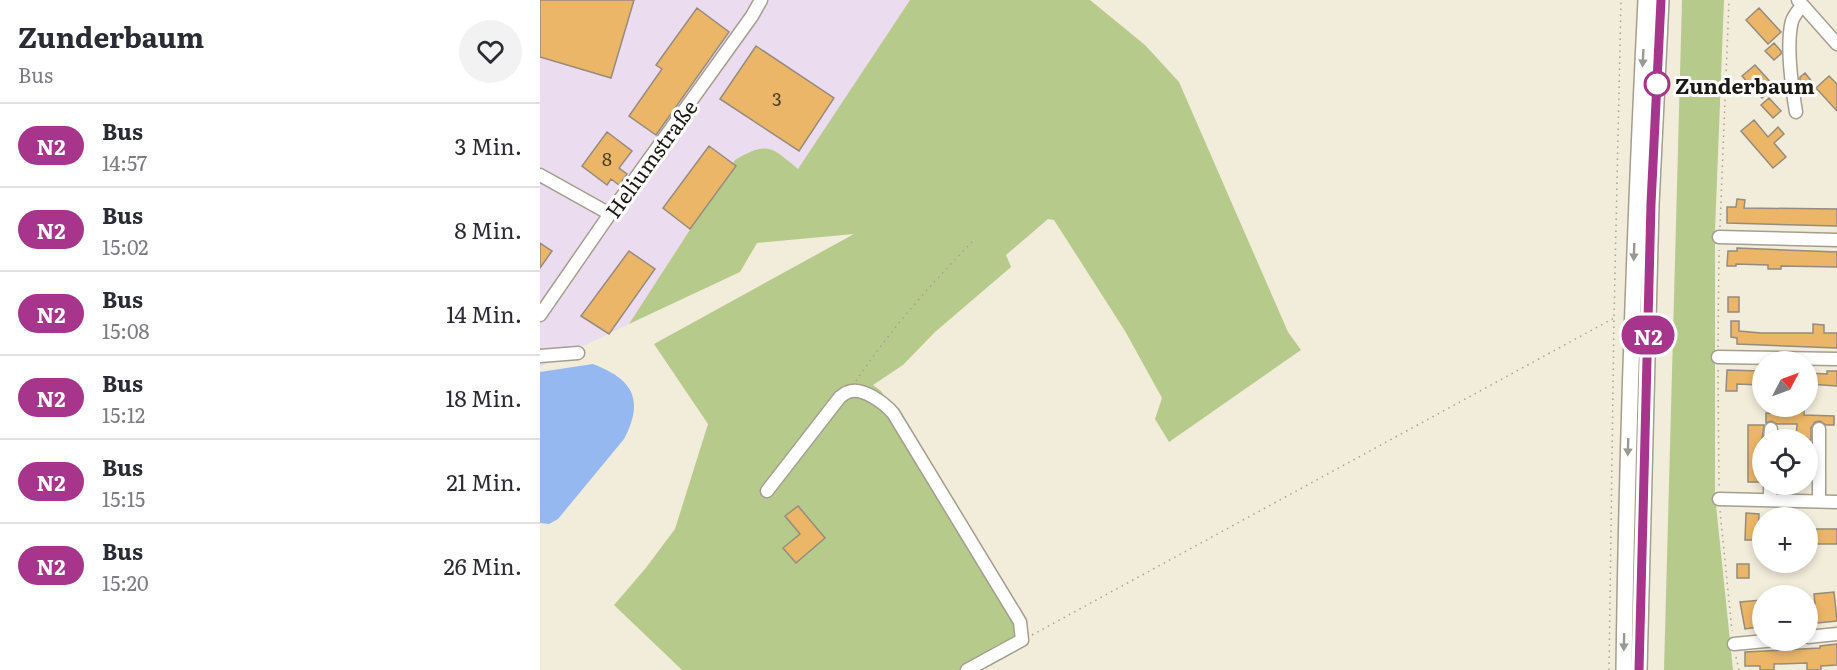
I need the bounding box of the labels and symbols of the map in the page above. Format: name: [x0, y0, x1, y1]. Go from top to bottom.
one-way arrow: [1638, 49, 1648, 68]
place label: Zunderbaum: [1675, 69, 1815, 100]
marker: Zunderbaum: [1644, 71, 1670, 97]
house number: 3: [772, 85, 782, 112]
street label: Heliumstraße: [597, 93, 704, 223]
house number: 8: [602, 145, 612, 172]
one-way arrow: [1630, 242, 1639, 261]
line badge: N2: [1621, 316, 1675, 354]
north arrow: [1752, 351, 1818, 417]
one-way arrow: [1623, 437, 1633, 456]
one-way arrow: [1619, 632, 1629, 651]

